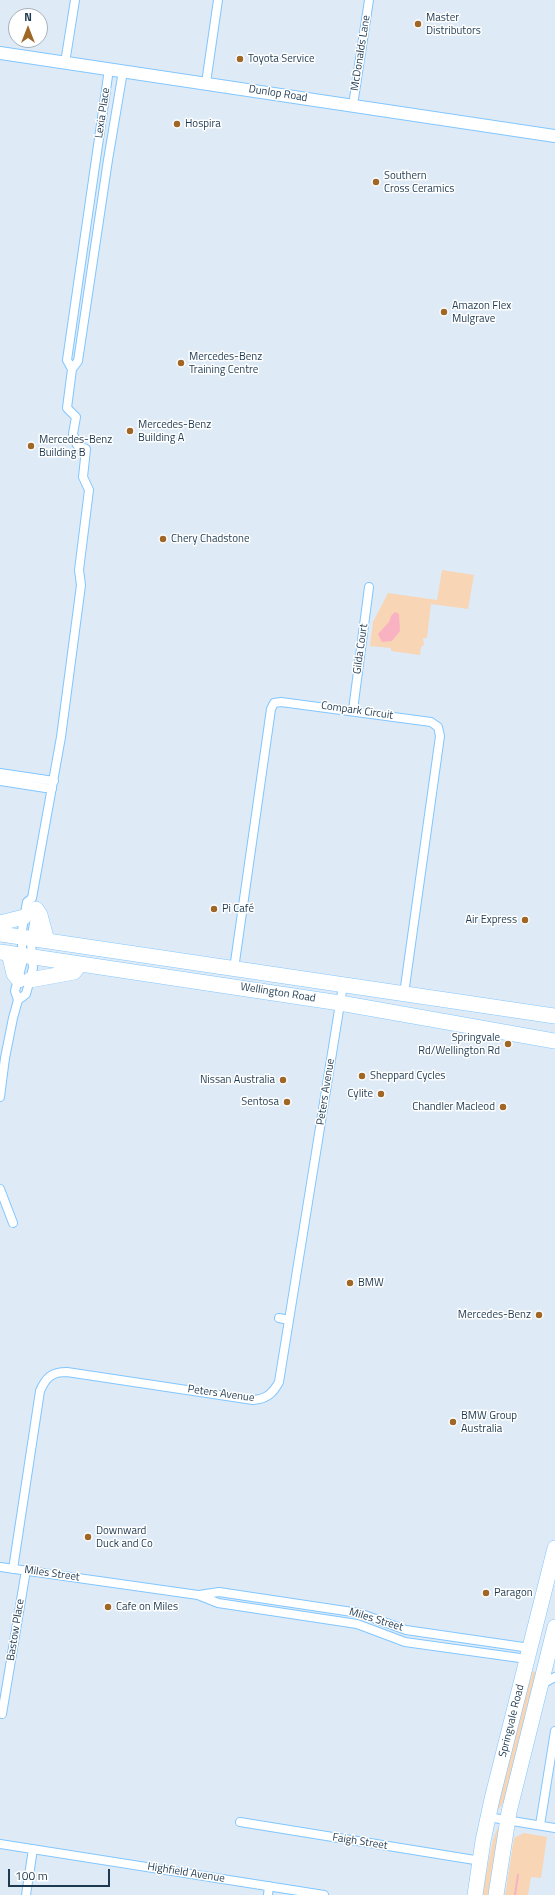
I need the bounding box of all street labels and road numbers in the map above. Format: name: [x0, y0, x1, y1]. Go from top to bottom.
street label: McDonalds Lane: [349, 14, 373, 92]
street label: Dunlop Road: [248, 83, 308, 105]
street label: Lexia Place: [93, 87, 113, 139]
street label: Gilda Court: [351, 623, 371, 675]
street label: Compark Circuit: [320, 699, 394, 723]
street label: Wellington Road: [239, 981, 317, 1005]
street label: Peters Avenue: [314, 1058, 338, 1126]
street label: Peters Avenue: [187, 1383, 255, 1405]
street label: Miles Street: [24, 1564, 80, 1584]
street label: Bastow Place: [5, 1598, 27, 1662]
street label: Miles Street: [347, 1606, 405, 1634]
street label: Springvale Road: [497, 1683, 527, 1759]
street label: Faigh Street: [331, 1831, 389, 1853]
street label: Highfield Avenue: [146, 1860, 226, 1886]

